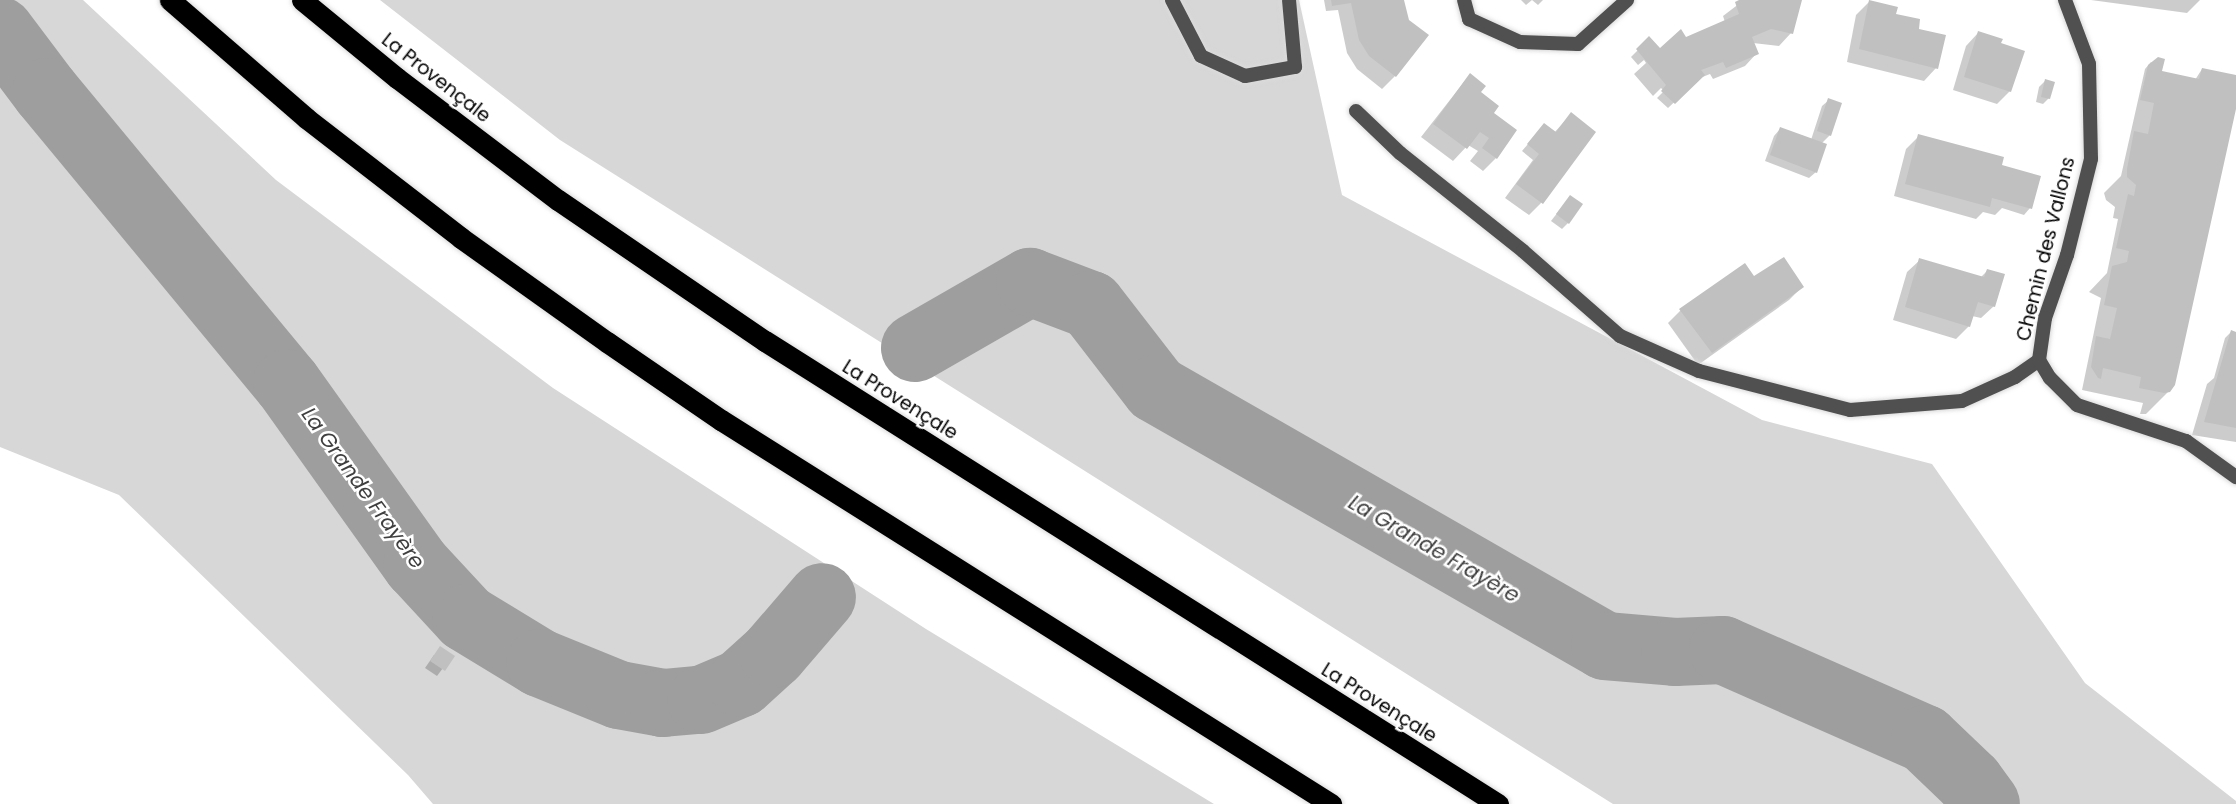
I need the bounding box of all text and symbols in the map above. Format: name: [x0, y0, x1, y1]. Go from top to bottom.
street label: La Provençale: [377, 28, 495, 128]
street label: Chemin des Vallons: [2012, 155, 2080, 343]
street label: La Provençale: [838, 355, 962, 445]
water label: La Grande Frayère: [296, 402, 430, 574]
water label: La Grande Frayère: [1344, 490, 1524, 608]
street label: La Provençale: [1317, 658, 1441, 748]

